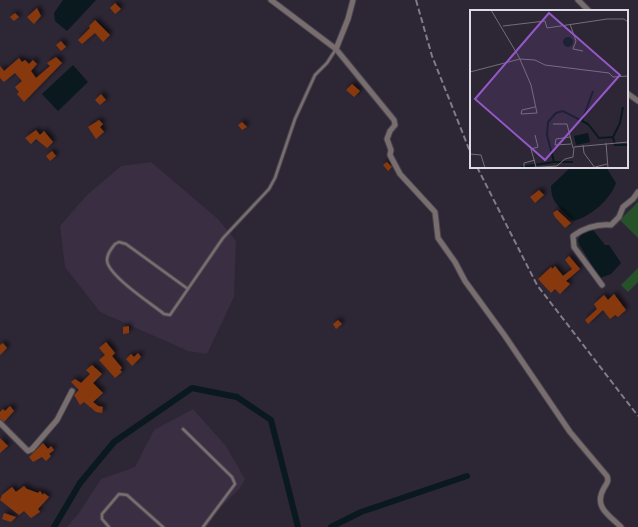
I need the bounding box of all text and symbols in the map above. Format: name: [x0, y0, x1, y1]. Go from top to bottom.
inset map: [470, 10, 628, 168]

